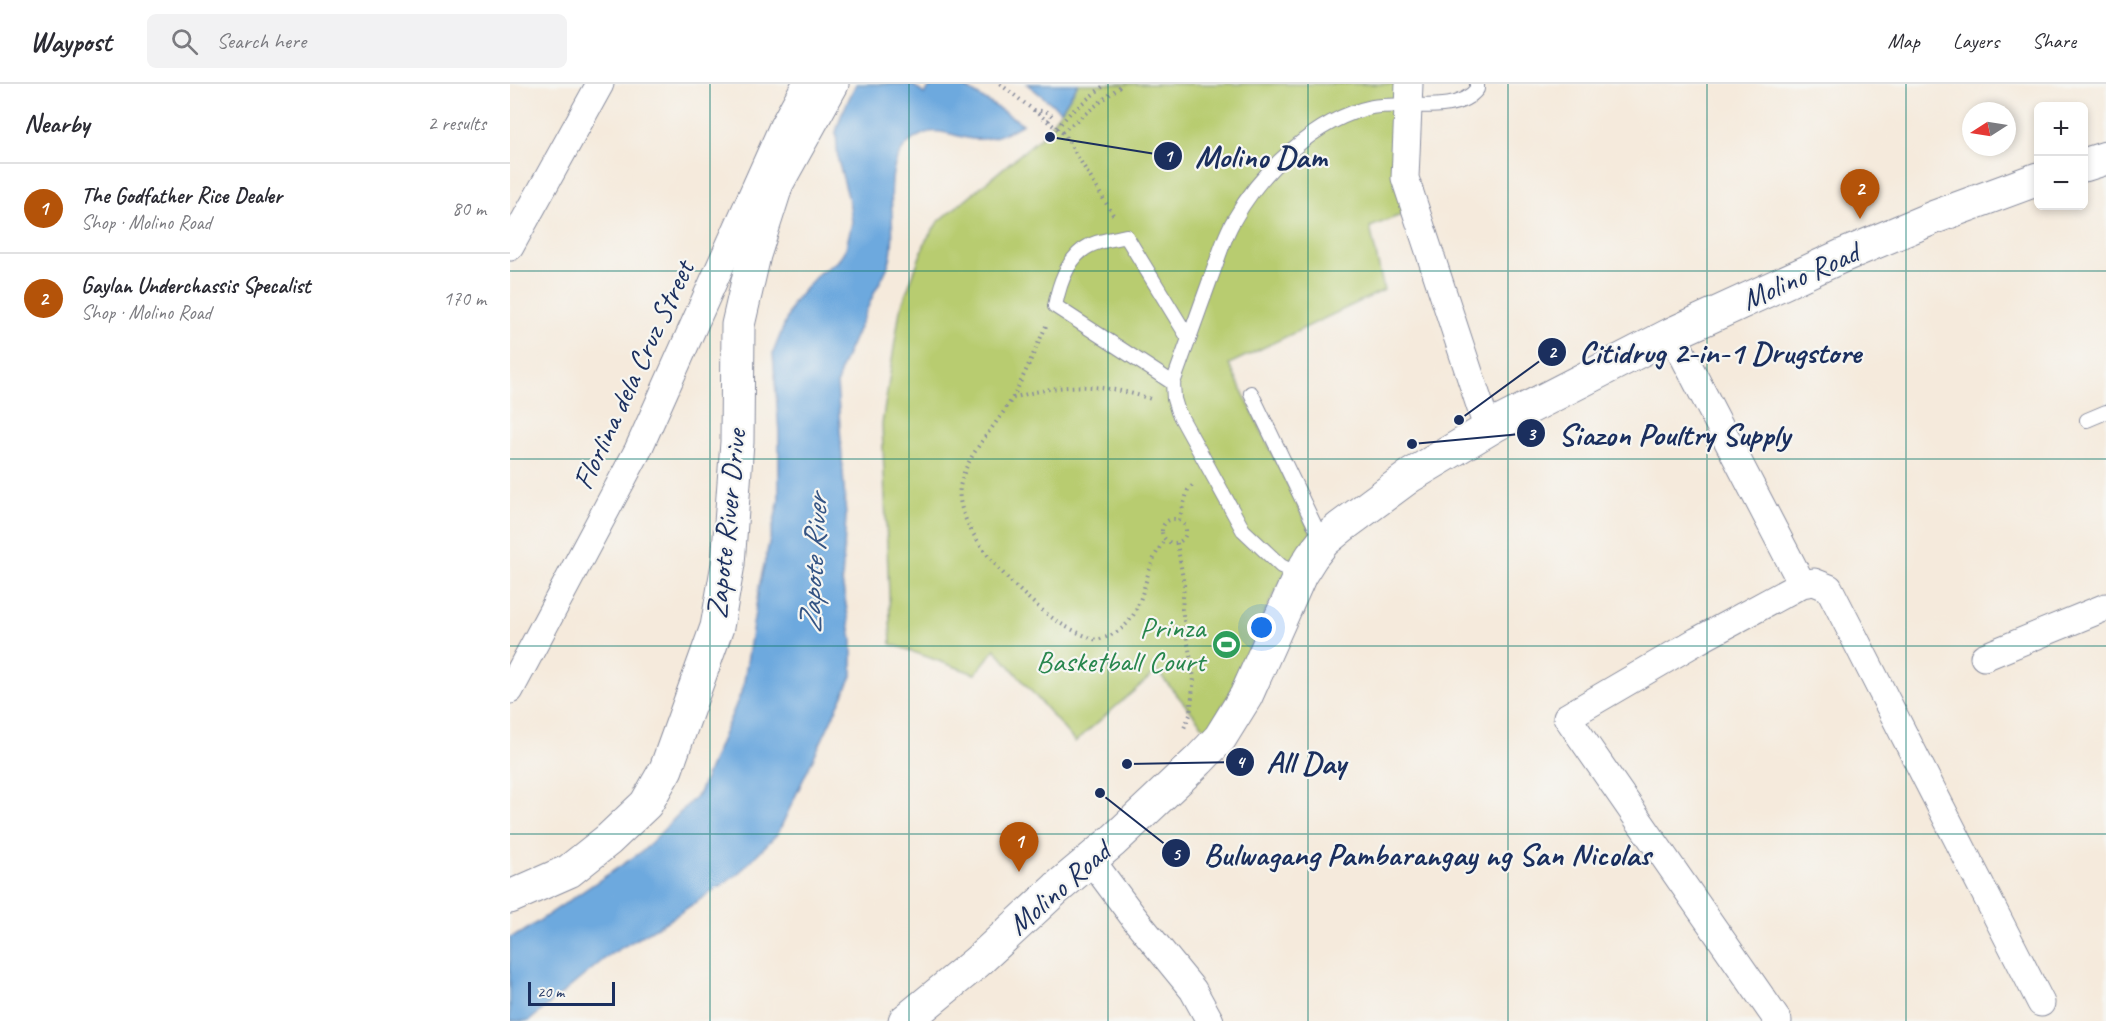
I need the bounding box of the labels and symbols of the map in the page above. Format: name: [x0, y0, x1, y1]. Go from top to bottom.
north arrow: [1962, 102, 2016, 156]
callout: Molino Dam: [1153, 131, 1339, 181]
text: Molino Dam: [1195, 136, 1329, 177]
text: 1: [1164, 145, 1174, 167]
pin: 2: [1840, 170, 1880, 219]
street label: Molino Road: [1735, 232, 1868, 319]
street label: Florlina dela Cruz Street: [563, 252, 704, 495]
callout: Citidrug 2-in-1 Drugstore: [1537, 327, 1873, 377]
text: Citidrug 2-in-1 Drugstore: [1579, 332, 1863, 373]
text: 2: [1548, 341, 1558, 363]
callout: Siazon Poultry Supply: [1516, 408, 1802, 458]
text: Siazon Poultry Supply: [1558, 414, 1793, 455]
text: 3: [1527, 423, 1537, 445]
street label: Zapote River Drive: [697, 425, 755, 620]
water label: Zapote River: [789, 489, 837, 634]
place label: Prinza Basketball Court: [1036, 608, 1208, 680]
your location: [1247, 613, 1276, 642]
sports icon: Prinza Basketball Court: [1210, 628, 1242, 660]
callout: All Day: [1225, 737, 1358, 787]
text: All Day: [1266, 742, 1349, 783]
text: 4: [1236, 751, 1246, 773]
pin: 1: [1000, 822, 1038, 872]
callout: Bulwagang Pambarangay ng San Nicolas: [1161, 828, 1663, 878]
street label: Molino Road: [1000, 830, 1122, 943]
text: Bulwagang Pambarangay ng San Nicolas: [1203, 834, 1654, 875]
text: 5: [1172, 843, 1182, 865]
scale bar: [528, 979, 615, 1006]

